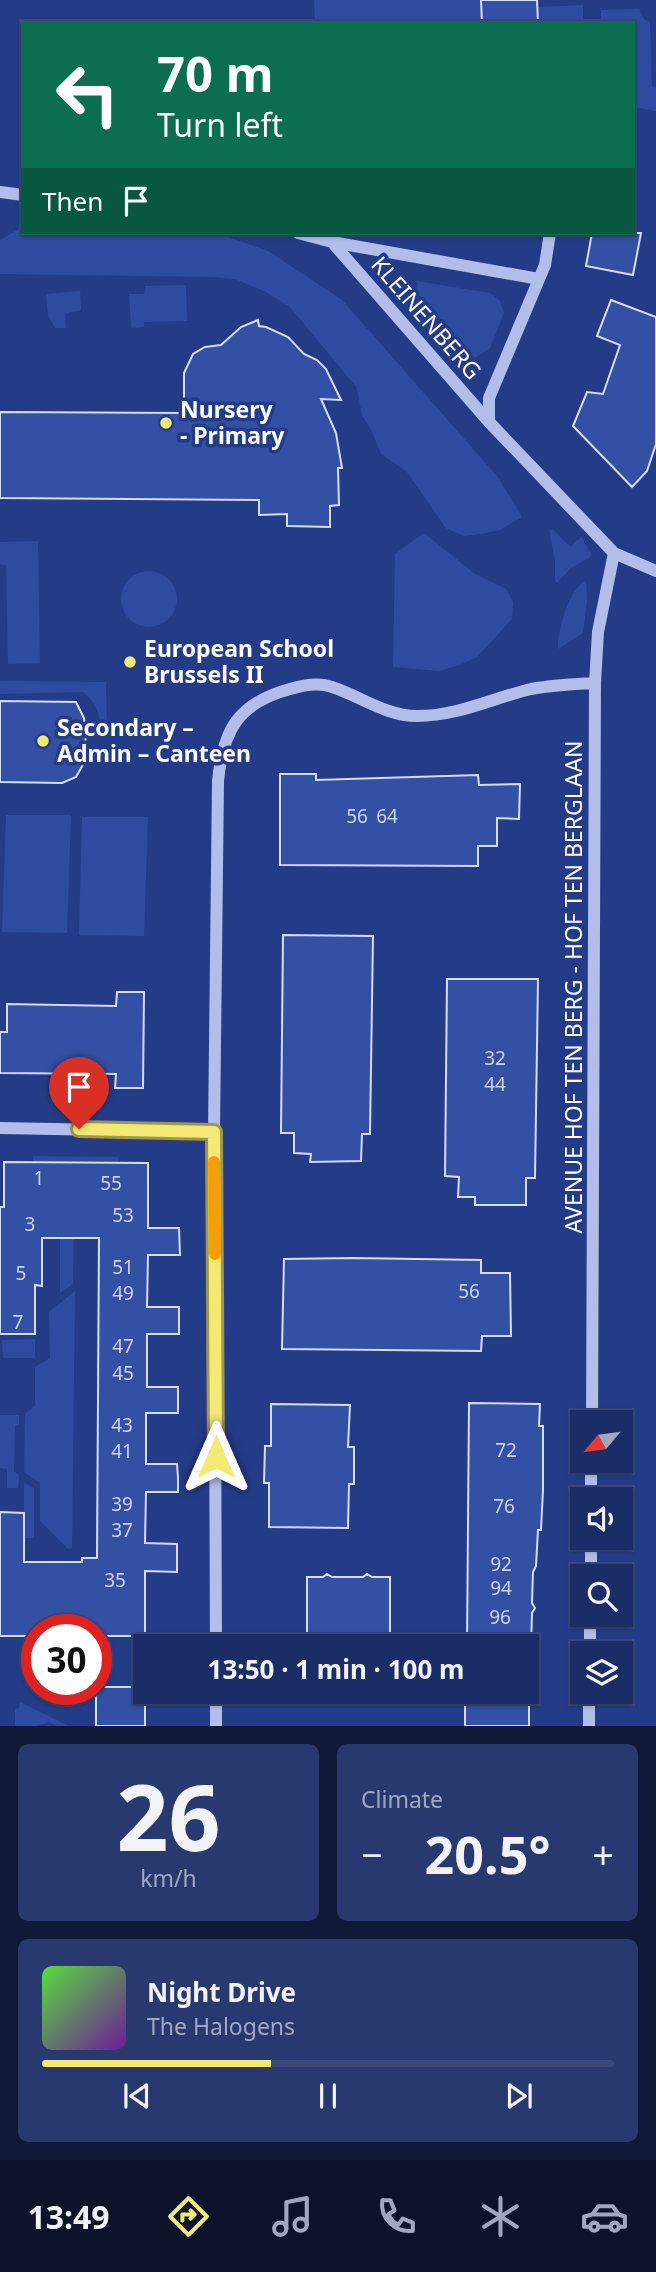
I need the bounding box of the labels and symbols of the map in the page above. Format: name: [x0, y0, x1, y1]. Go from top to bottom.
street label: KLEINENBERG: [364, 249, 489, 386]
place label: Nursery - Primary: [180, 393, 285, 451]
marker: Nursery - Primary: [158, 415, 174, 431]
place label: European School Brussels II: [144, 632, 334, 690]
marker: European School Brussels II: [122, 654, 138, 670]
place label: Secondary – Admin – Canteen: [57, 711, 251, 769]
marker: Secondary – Admin – Canteen: [35, 733, 51, 749]
street label: AVENUE HOF TEN BERG - HOF TEN BERGLAAN: [557, 740, 589, 1234]
house number: 56: [346, 803, 368, 829]
house number: 64: [376, 803, 398, 829]
house number: 32: [484, 1045, 506, 1071]
pin: [49, 1057, 109, 1129]
house number: 44: [484, 1071, 506, 1097]
house number: 1: [34, 1165, 44, 1191]
house number: 55: [100, 1170, 122, 1196]
house number: 53: [112, 1202, 134, 1228]
house number: 3: [25, 1211, 35, 1237]
house number: 51: [112, 1254, 134, 1280]
house number: 5: [16, 1260, 26, 1286]
house number: 56: [458, 1278, 480, 1304]
house number: 49: [112, 1280, 134, 1306]
house number: 7: [13, 1309, 23, 1335]
house number: 47: [112, 1333, 134, 1359]
house number: 45: [112, 1360, 134, 1386]
north arrow: [570, 1410, 634, 1474]
house number: 43: [111, 1412, 133, 1438]
position arrow: [179, 1420, 253, 1494]
house number: 72: [495, 1437, 517, 1463]
house number: 41: [111, 1438, 133, 1464]
house number: 39: [111, 1491, 133, 1517]
house number: 76: [493, 1493, 515, 1519]
house number: 37: [111, 1517, 133, 1543]
house number: 92: [490, 1551, 512, 1577]
house number: 35: [104, 1567, 126, 1593]
house number: 94: [490, 1575, 512, 1601]
house number: 96: [489, 1604, 511, 1630]
speed limit sign: 30: [21, 1614, 112, 1705]

